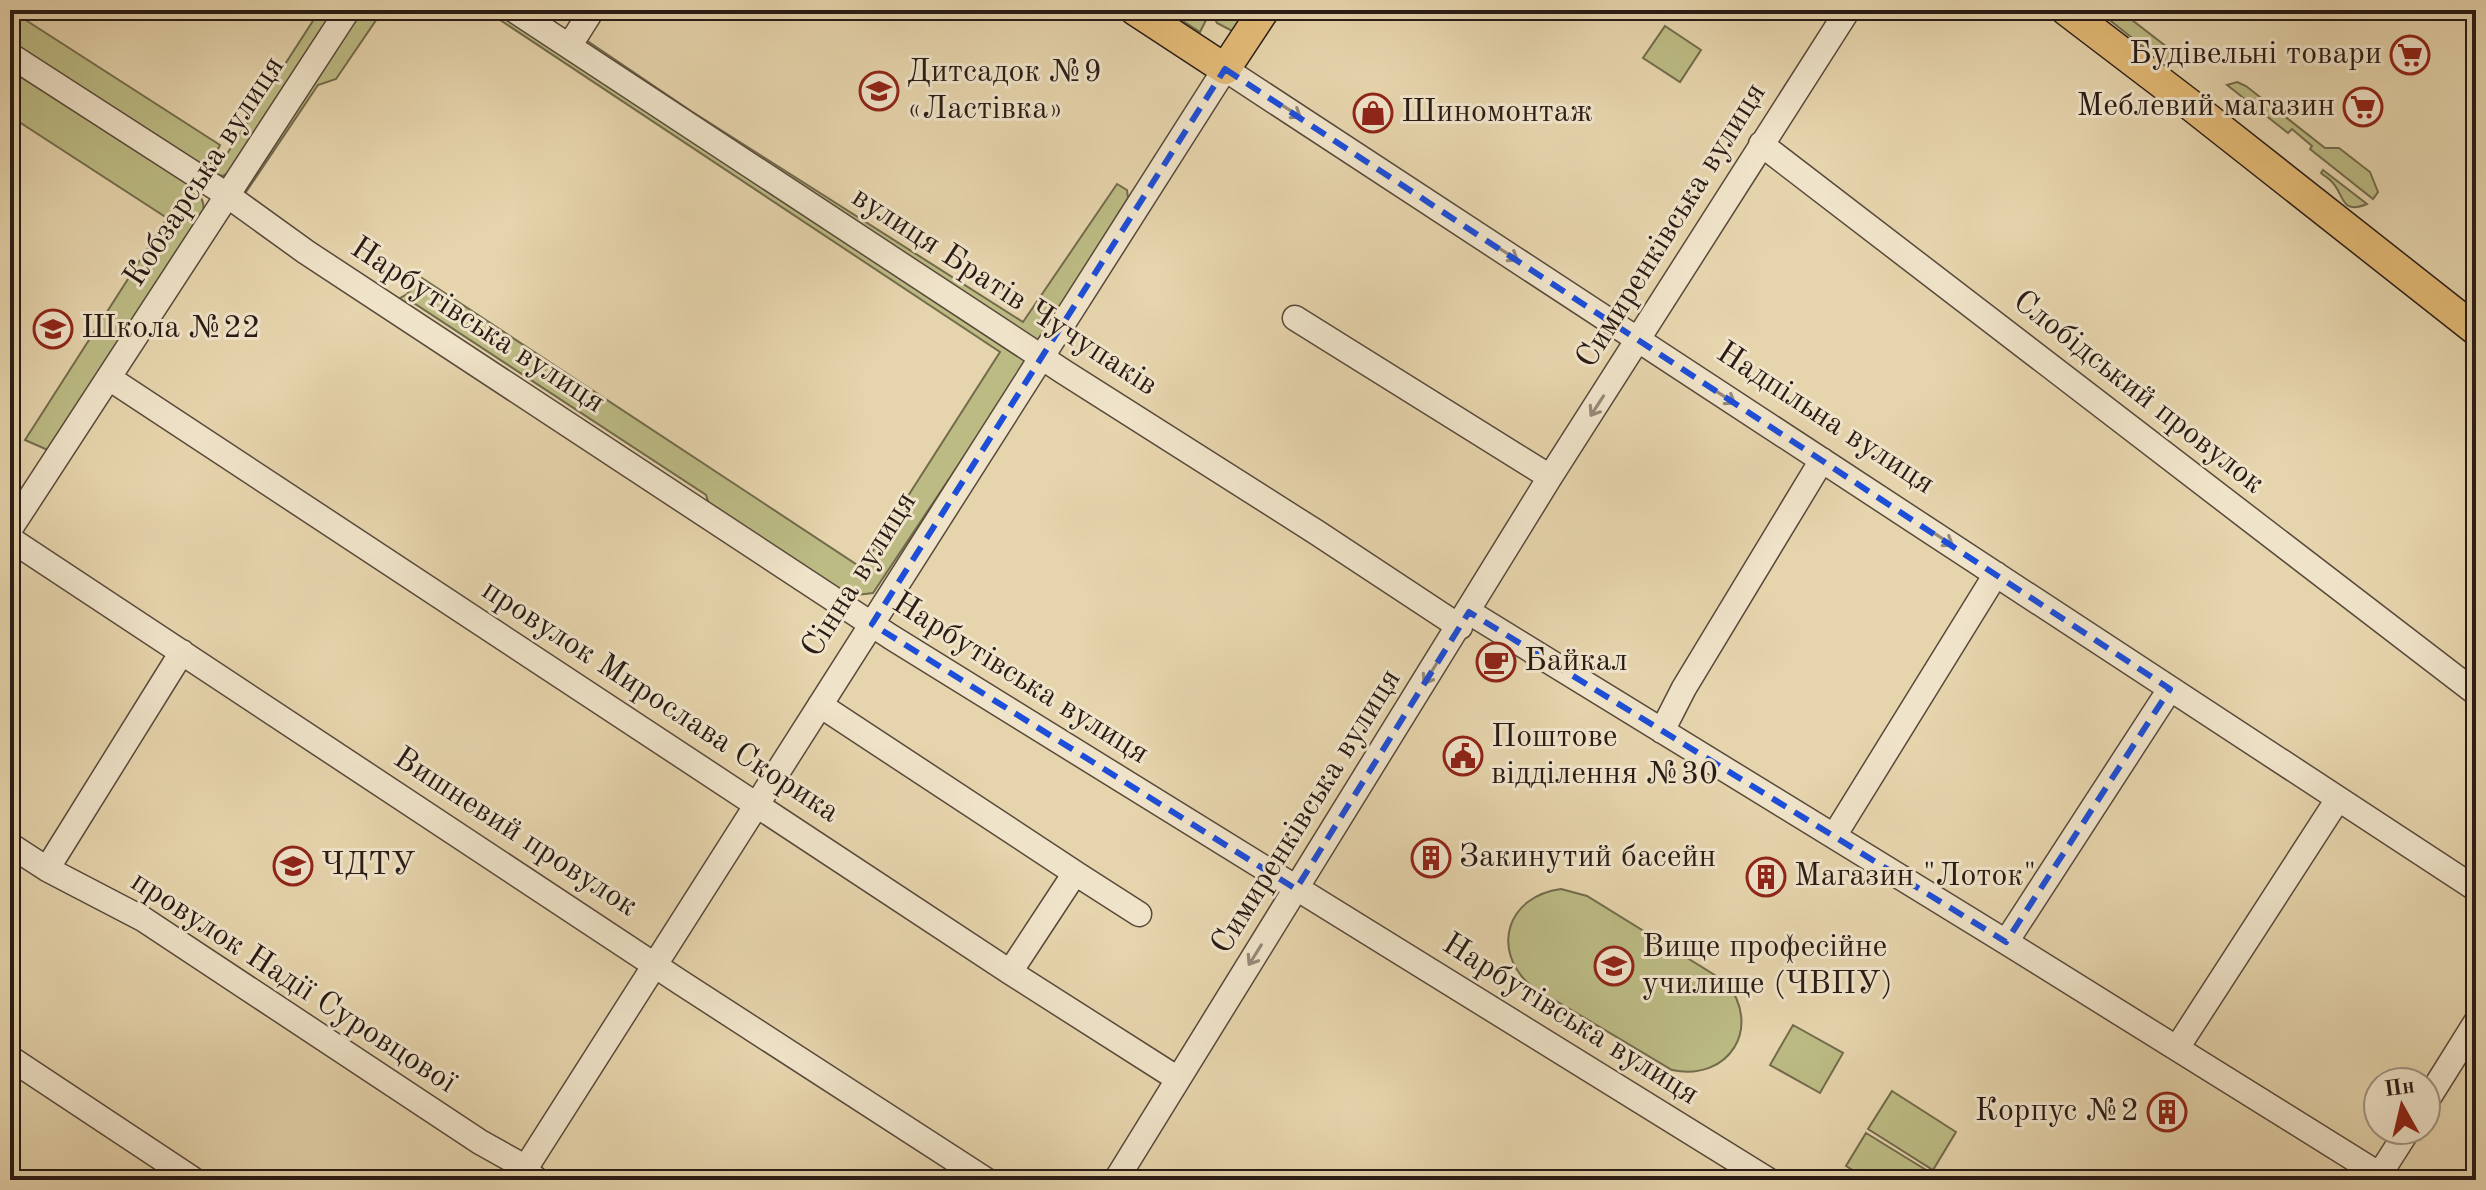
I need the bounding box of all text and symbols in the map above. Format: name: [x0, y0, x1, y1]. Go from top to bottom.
supermarket icon: Будівельні товари: [2389, 34, 2431, 76]
place label: Будівельні товари: [2129, 39, 2382, 71]
street label: Кобзарська вулиця: [119, 51, 291, 293]
place label: Дитсадок №9 «Ластівка»: [907, 57, 1102, 126]
school or university icon: Дитсадок №9 «Ластівка»: [858, 70, 900, 112]
street label: Симиренківська вулиця: [1571, 78, 1773, 374]
supermarket icon: Меблевий магазин: [2342, 86, 2384, 128]
place label: Меблевий магазин: [2076, 91, 2335, 123]
shop icon: Шиномонтаж: [1352, 92, 1394, 134]
place label: Шиномонтаж: [1401, 97, 1593, 129]
one-way arrow: [1279, 103, 1301, 120]
street label: вулиця Братів Чучупаків: [846, 181, 1162, 403]
street label: Нарбутівська вулиця: [344, 232, 610, 420]
one-way arrow: [1496, 246, 1519, 262]
street label: Слобідський провулок: [2006, 285, 2270, 501]
school or university icon: Школа №22: [32, 308, 74, 350]
place label: Школа №22: [81, 313, 260, 345]
street label: Надпільна вулиця: [1710, 337, 1940, 501]
one-way arrow: [1714, 388, 1736, 405]
one-way arrow: [1588, 394, 1605, 416]
street label: Сінна вулиця: [797, 487, 923, 663]
one-way arrow: [1931, 531, 1953, 548]
street label: провулок Мирослава Скорика: [476, 574, 845, 830]
street label: Нарбутівська вулиця: [886, 587, 1154, 771]
cafe icon: Байкал: [1475, 641, 1517, 683]
place label: Байкал: [1524, 646, 1628, 678]
one-way arrow: [1422, 662, 1438, 685]
street label: Симиренківська вулиця: [1206, 664, 1408, 960]
place label: Поштове відділення №30: [1491, 722, 1718, 791]
public building icon: Поштове відділення №30: [1442, 735, 1484, 777]
street label: Вишневий провулок: [388, 742, 642, 924]
building icon: Закинутий басейн: [1410, 837, 1452, 879]
place label: Закинутий басейн: [1459, 842, 1716, 874]
school or university icon: ЧДТУ: [272, 845, 314, 887]
place label: ЧДТУ: [321, 850, 416, 882]
building icon: Магазин "Лоток": [1745, 856, 1787, 898]
place label: Магазин "Лоток": [1794, 861, 2036, 893]
street label: провулок Надії Суровцової: [125, 866, 461, 1100]
street label: Нарбутівська вулиця: [1436, 928, 1704, 1112]
place label: Вище професійне училище (ЧВПУ): [1642, 932, 1893, 1001]
one-way arrow: [1247, 943, 1263, 966]
school or university icon: Вище професійне училище (ЧВПУ): [1593, 945, 1635, 987]
north arrow: [2362, 1066, 2442, 1146]
text: Пн: [2383, 1075, 2416, 1101]
building icon: Корпус №2: [2146, 1091, 2188, 1133]
place label: Корпус №2: [1975, 1096, 2139, 1128]

